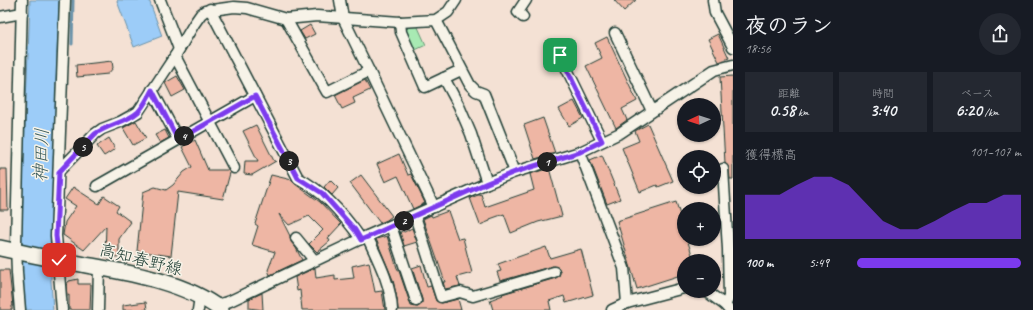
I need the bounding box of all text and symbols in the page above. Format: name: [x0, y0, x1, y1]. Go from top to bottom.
text: 夜のラン: [745, 12, 833, 40]
button: share: [979, 13, 1021, 55]
pin: [543, 38, 577, 72]
text: 18:56: [745, 41, 771, 57]
icon: arrive: [549, 44, 571, 66]
text: 距離: [778, 86, 800, 100]
text: 時間: [872, 86, 894, 100]
text: ペース: [961, 86, 993, 100]
north arrow: [677, 98, 721, 142]
map controls: [677, 98, 721, 298]
text: 0.58: [769, 100, 795, 121]
text: 3:40: [870, 100, 896, 121]
text: 6:20: [955, 100, 982, 121]
text: km: [795, 105, 809, 119]
text: /km: [982, 105, 999, 119]
pin: 4: [174, 126, 194, 146]
water label: 神田川: [29, 128, 53, 182]
text: 4: [182, 129, 186, 143]
pin: 5: [73, 137, 93, 157]
text: 5: [81, 140, 85, 154]
text: 101–107 m: [970, 144, 1021, 160]
text: 獲得標高: [745, 147, 797, 163]
button: locate: [677, 150, 721, 194]
pin: 3: [279, 151, 299, 171]
pin: 1: [537, 152, 557, 172]
text: 3: [287, 154, 291, 168]
text: 1: [545, 155, 549, 169]
button: +: [677, 202, 721, 246]
pin: 2: [394, 211, 414, 231]
text: 2: [402, 214, 406, 228]
street label: 高知春野線: [97, 239, 185, 280]
pin: [42, 243, 76, 277]
icon: check: [48, 249, 70, 271]
button: −: [677, 254, 721, 298]
text: 100 m: [745, 255, 773, 271]
text: 5:49: [809, 255, 829, 271]

